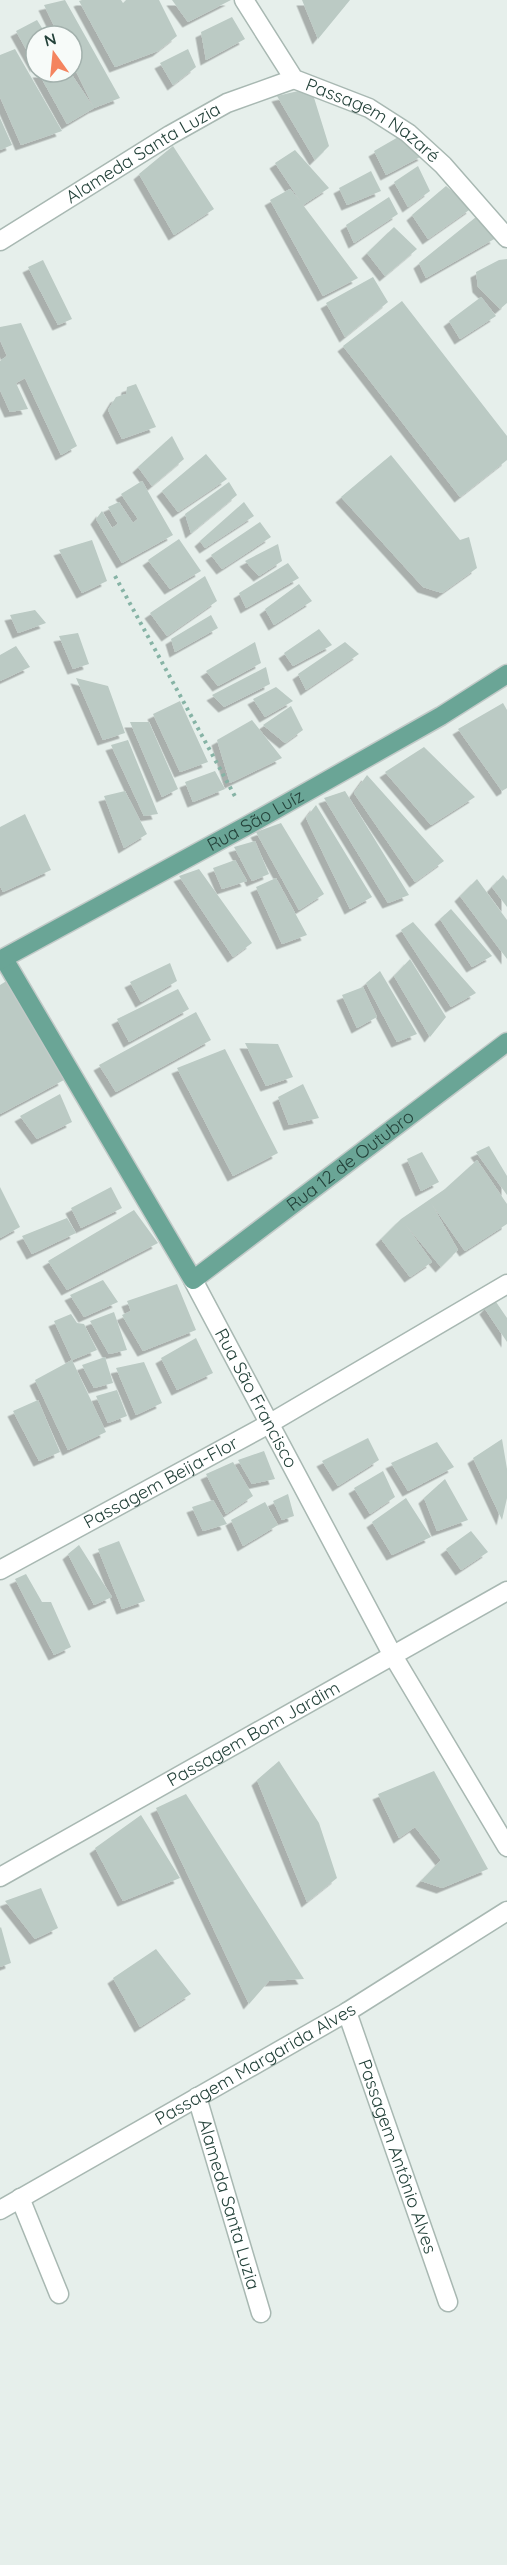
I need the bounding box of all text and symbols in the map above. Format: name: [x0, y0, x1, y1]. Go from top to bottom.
north arrow: [24, 24, 84, 84]
text: N: [42, 28, 58, 51]
street label: Passagem Nazaré: [303, 73, 445, 167]
street label: Alameda Santa Luzia: [61, 97, 224, 208]
street label: Rua São Luíz: [203, 784, 308, 856]
street label: Rua 12 de Outubro: [282, 1105, 419, 1216]
street label: Rua São Francisco: [210, 1324, 303, 1472]
street label: Passagem Beija-Flor: [79, 1431, 242, 1533]
street label: Passagem Bom Jardim: [163, 1676, 344, 1791]
street label: Passagem Margarida Alves: [151, 1997, 360, 2130]
street label: Passagem Antônio Alves: [353, 2056, 442, 2257]
street label: Alameda Santa Luzia: [193, 2116, 265, 2292]

